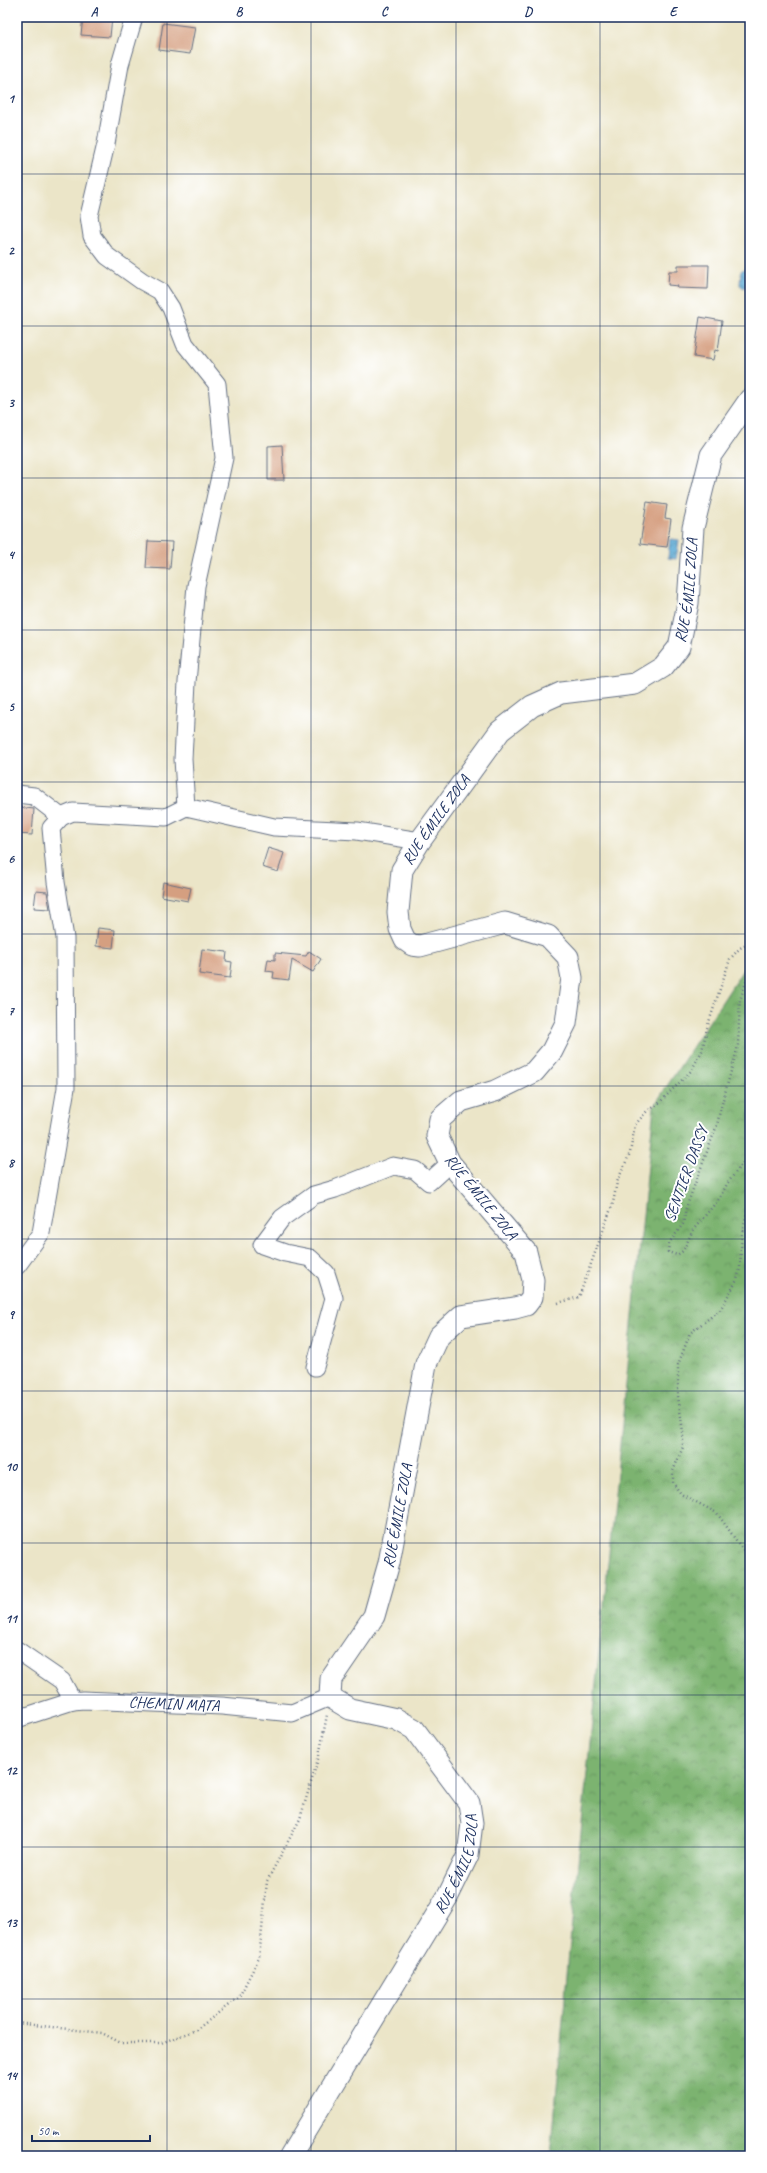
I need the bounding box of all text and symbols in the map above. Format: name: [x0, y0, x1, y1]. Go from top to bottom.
text: A: [91, 4, 99, 20]
text: B: [236, 4, 244, 20]
text: C: [381, 4, 389, 20]
text: D: [524, 4, 533, 20]
text: E: [670, 4, 679, 20]
text: 1: [8, 91, 16, 107]
text: 2: [8, 243, 15, 259]
text: 3: [8, 395, 15, 411]
street label: RUE ÉMILE ZOLA: [670, 537, 702, 644]
text: 4: [8, 547, 16, 563]
text: 5: [8, 699, 15, 715]
street label: RUE ÉMILE ZOLA: [398, 770, 475, 868]
text: 6: [8, 851, 15, 867]
text: 7: [8, 1003, 15, 1019]
street label: SENTIER DASSY: [659, 1121, 714, 1225]
street label: RUE ÉMILE ZOLA: [440, 1150, 522, 1245]
text: 8: [8, 1155, 16, 1171]
text: 9: [8, 1307, 15, 1323]
text: 10: [5, 1459, 18, 1475]
street label: RUE ÉMILE ZOLA: [378, 1461, 417, 1570]
text: 11: [5, 1611, 19, 1627]
street label: CHEMIN MATA: [128, 1692, 221, 1716]
text: 12: [5, 1763, 18, 1779]
street label: RUE ÉMILE ZOLA: [430, 1812, 482, 1917]
text: 13: [5, 1915, 18, 1931]
text: 14: [5, 2068, 19, 2084]
scale bar: [32, 2117, 150, 2143]
text: 50 m: [38, 2123, 60, 2139]

